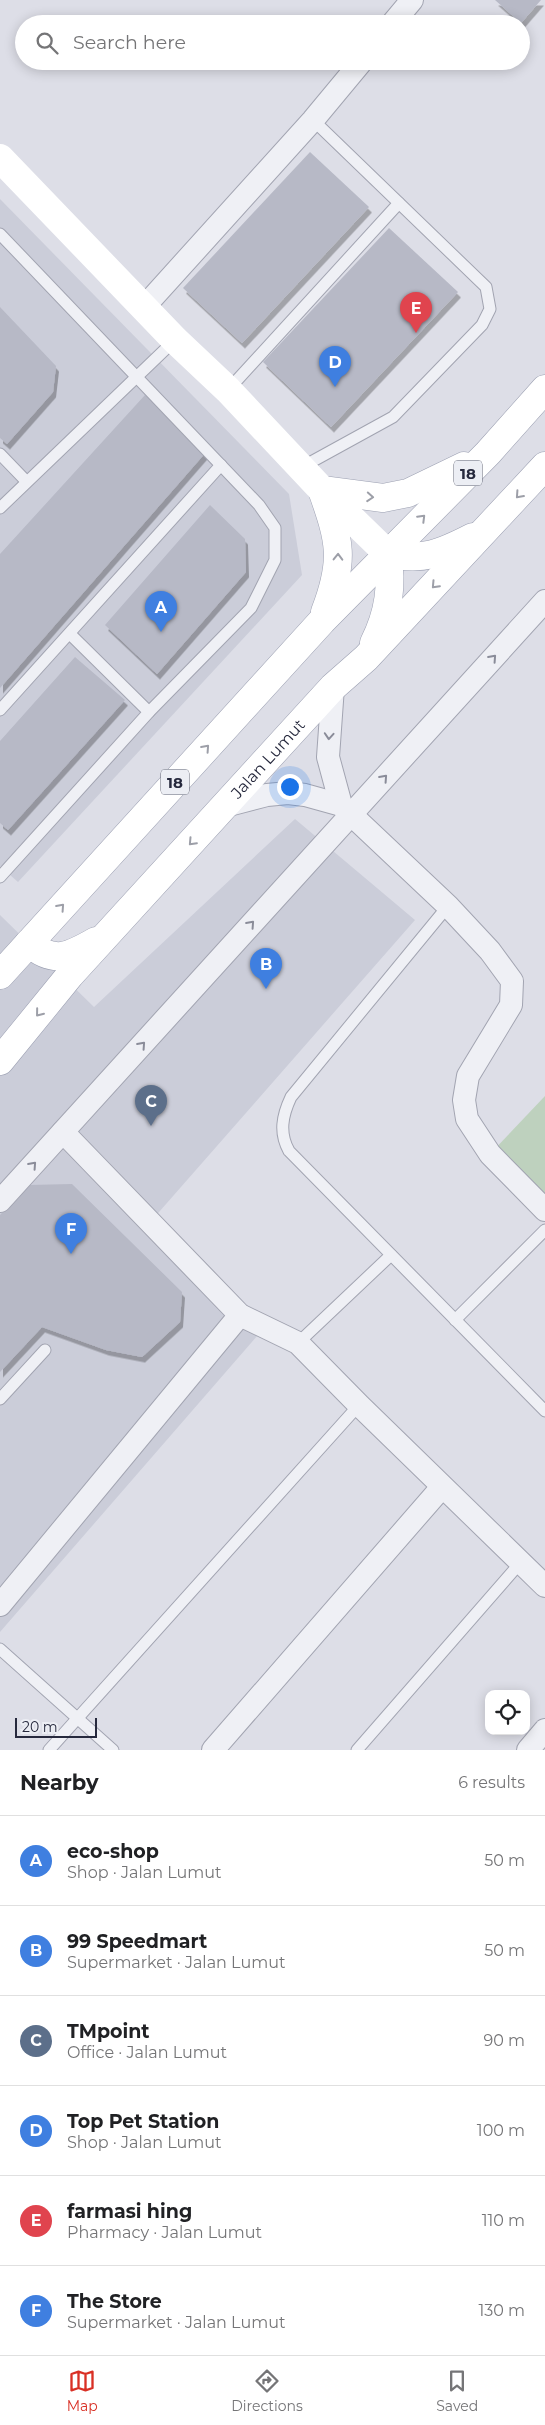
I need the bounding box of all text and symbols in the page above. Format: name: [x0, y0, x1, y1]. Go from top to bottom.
search box: [15, 15, 530, 70]
icon: search: [33, 29, 61, 57]
text: Search here: [73, 31, 186, 54]
pin: E: [400, 292, 432, 333]
pin: D: [319, 346, 351, 387]
road number: 18: [454, 460, 482, 486]
one-way arrow: [516, 489, 525, 498]
one-way arrow: [366, 491, 374, 502]
one-way arrow: [416, 515, 425, 524]
one-way arrow: [333, 553, 344, 561]
one-way arrow: [432, 579, 441, 588]
pin: A: [145, 591, 177, 632]
one-way arrow: [488, 655, 497, 664]
street label: Jalan Lumut: [226, 715, 309, 803]
one-way arrow: [323, 732, 334, 740]
one-way arrow: [200, 744, 209, 753]
road number: 18: [161, 770, 189, 794]
your location: [277, 774, 303, 800]
one-way arrow: [378, 775, 387, 784]
one-way arrow: [189, 836, 198, 845]
one-way arrow: [56, 904, 65, 913]
one-way arrow: [245, 921, 254, 930]
pin: B: [250, 948, 282, 989]
one-way arrow: [36, 1008, 45, 1017]
one-way arrow: [136, 1041, 145, 1050]
pin: C: [135, 1085, 167, 1126]
one-way arrow: [27, 1162, 36, 1171]
pin: F: [55, 1213, 87, 1254]
map controls: [485, 1690, 530, 1735]
button: locate: [485, 1690, 530, 1735]
scale bar: [15, 1715, 98, 1738]
text: 20 m: [22, 1718, 58, 1736]
text: Nearby: [20, 1770, 99, 1795]
text: 6 results: [458, 1773, 525, 1792]
text: eco-shop: [67, 1840, 159, 1863]
text: A: [30, 1851, 42, 1870]
text: 50 m: [484, 1851, 525, 1870]
text: Shop · Jalan Lumut: [67, 1863, 221, 1882]
text: 99 Speedmart: [67, 1930, 207, 1953]
text: B: [30, 1941, 42, 1960]
text: 50 m: [484, 1941, 525, 1960]
text: Supermarket · Jalan Lumut: [67, 1953, 285, 1972]
text: TMpoint: [67, 2020, 150, 2043]
text: C: [30, 2031, 42, 2050]
text: 90 m: [483, 2031, 525, 2050]
text: Office · Jalan Lumut: [67, 2043, 227, 2062]
text: Top Pet Station: [67, 2110, 219, 2133]
text: D: [29, 2121, 43, 2140]
text: 100 m: [477, 2121, 525, 2140]
text: Shop · Jalan Lumut: [67, 2133, 221, 2152]
text: farmasi hing: [67, 2200, 192, 2223]
text: E: [31, 2211, 41, 2230]
text: 110 m: [482, 2211, 525, 2230]
text: Pharmacy · Jalan Lumut: [67, 2223, 262, 2242]
text: The Store: [67, 2290, 162, 2313]
text: F: [31, 2301, 41, 2320]
text: 130 m: [478, 2301, 525, 2320]
text: Supermarket · Jalan Lumut: [67, 2313, 285, 2332]
tab: Map: [67, 2367, 98, 2415]
tab: Directions: [231, 2367, 303, 2415]
tab: Saved: [436, 2367, 478, 2415]

